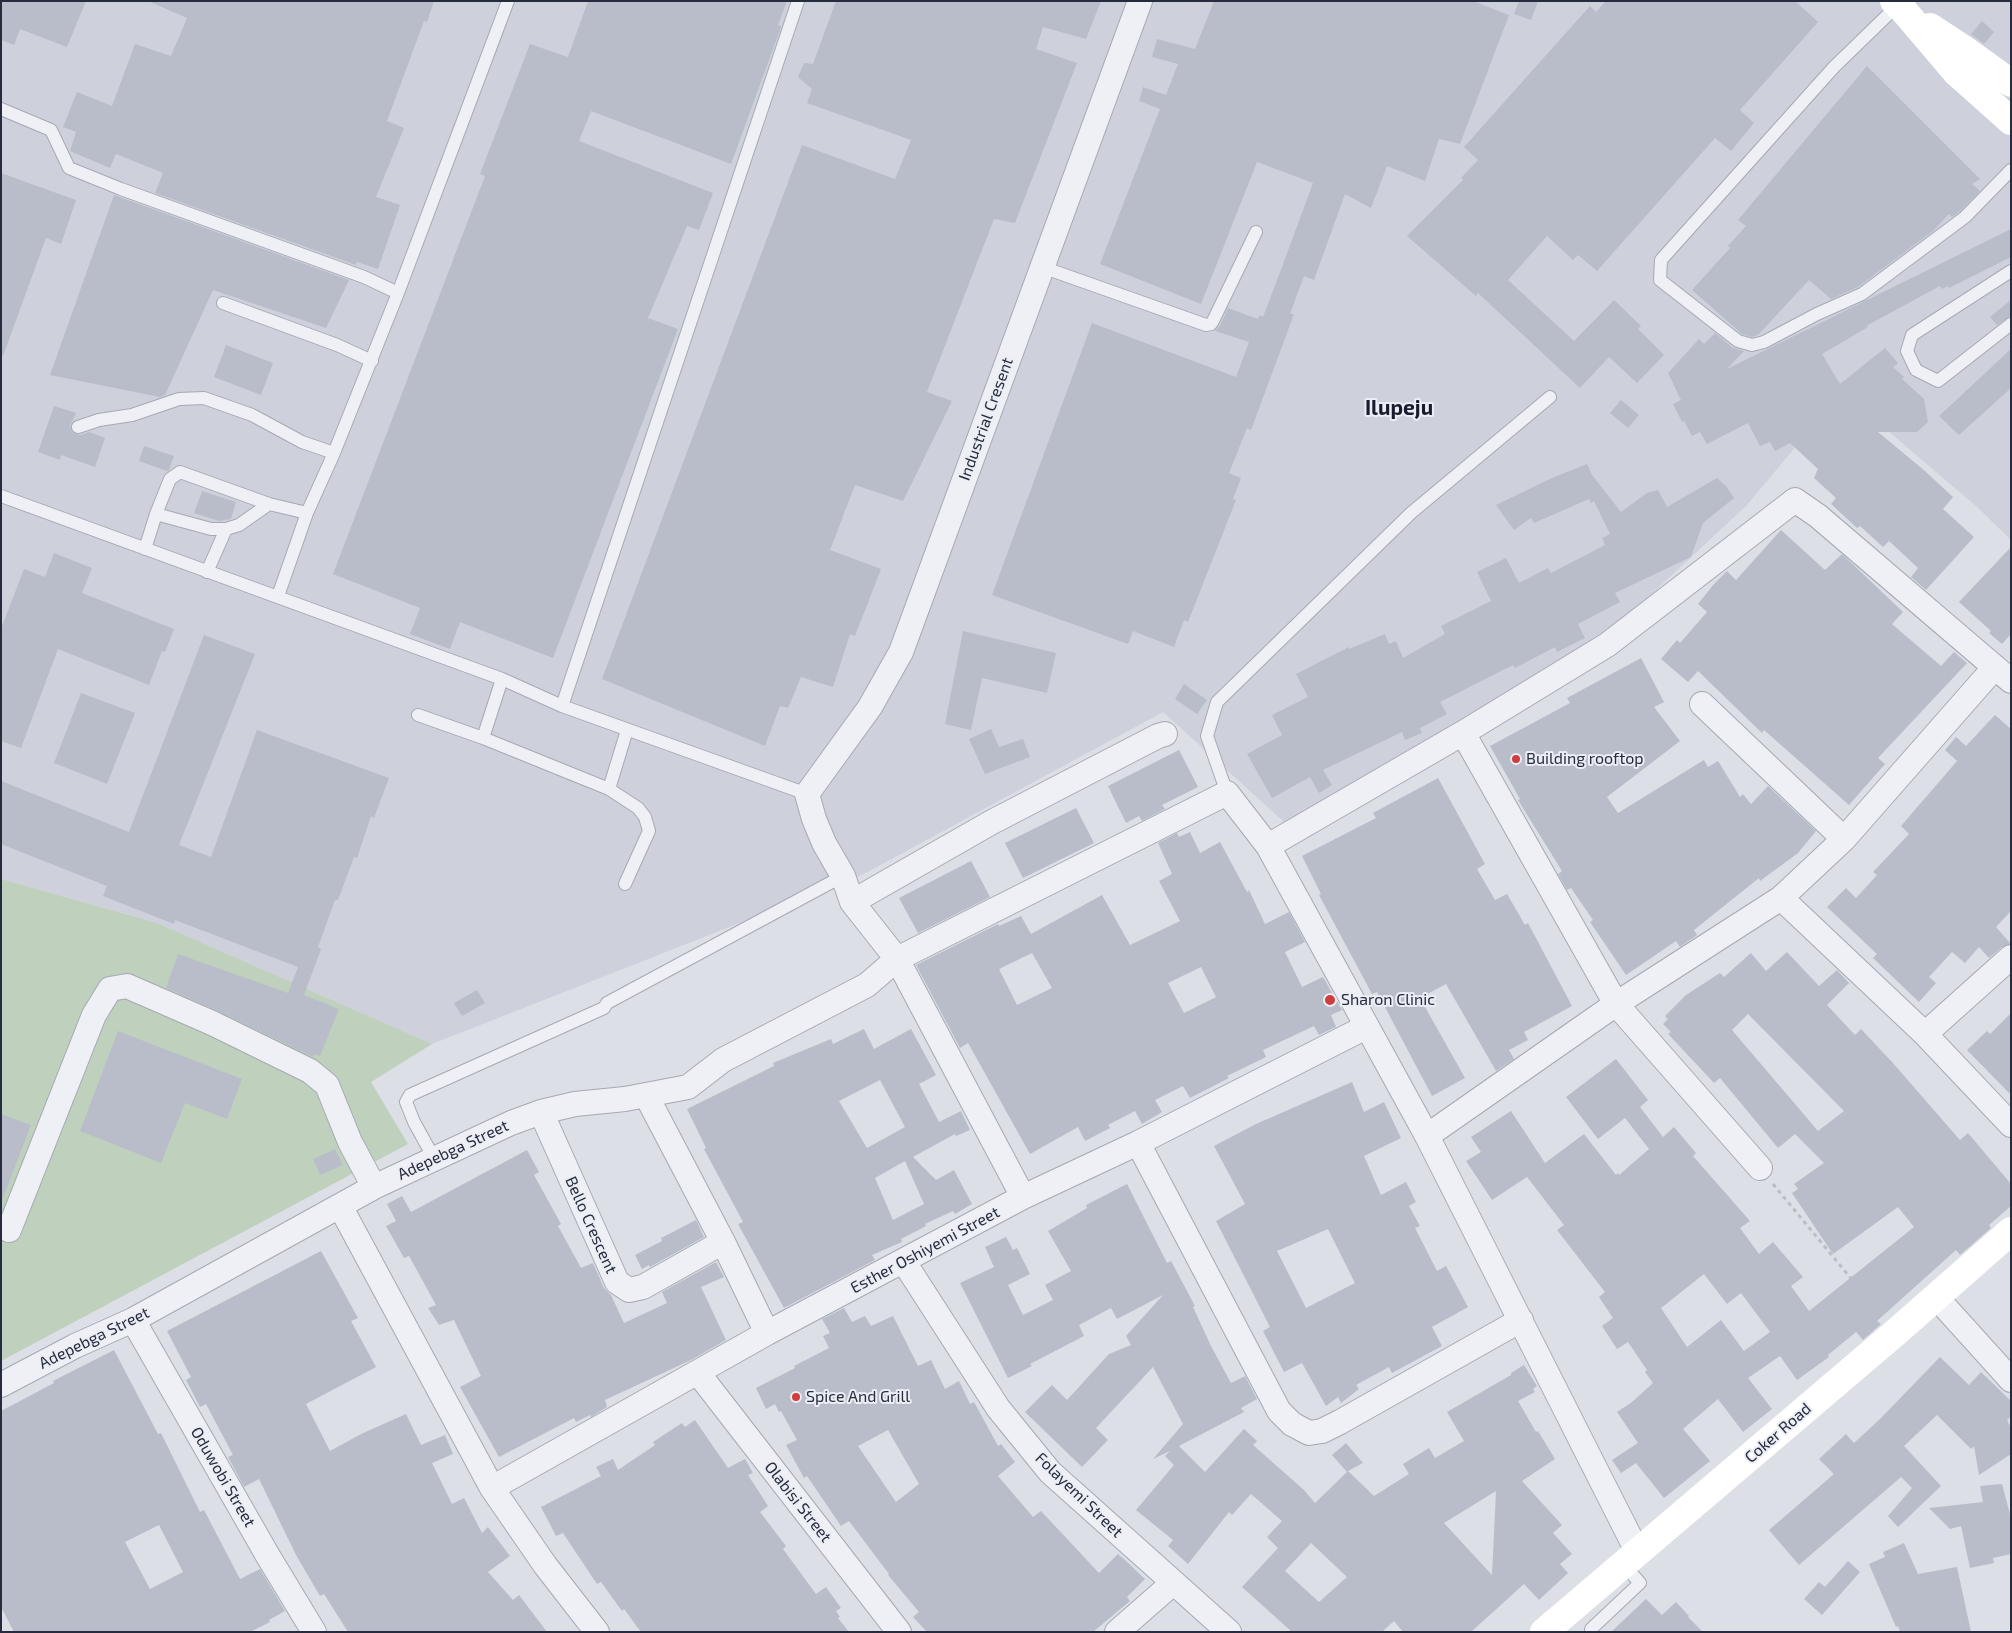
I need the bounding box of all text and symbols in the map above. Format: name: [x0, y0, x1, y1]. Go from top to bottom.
street label: Industrial Cresent: [955, 355, 1017, 483]
district label: Ilupeju: [1365, 395, 1433, 421]
place label: Building rooftop: [1526, 749, 1644, 769]
marker: Building rooftop: [1510, 753, 1522, 765]
place label: Sharon Clinic: [1341, 990, 1435, 1010]
marker: Sharon Clinic: [1323, 993, 1337, 1007]
street label: Adepebga Street: [394, 1116, 512, 1184]
street label: Bello Crescent: [561, 1173, 621, 1277]
street label: Esther Oshiyemi Street: [847, 1203, 1003, 1297]
street label: Adepebga Street: [36, 1303, 152, 1373]
place label: Spice And Grill: [806, 1387, 910, 1407]
marker: Spice And Grill: [790, 1391, 802, 1403]
street label: Coker Road: [1741, 1399, 1815, 1467]
street label: Oduwobi Street: [187, 1424, 259, 1530]
street label: Folayemi Street: [1031, 1449, 1127, 1541]
street label: Olabisi Street: [760, 1458, 836, 1546]

